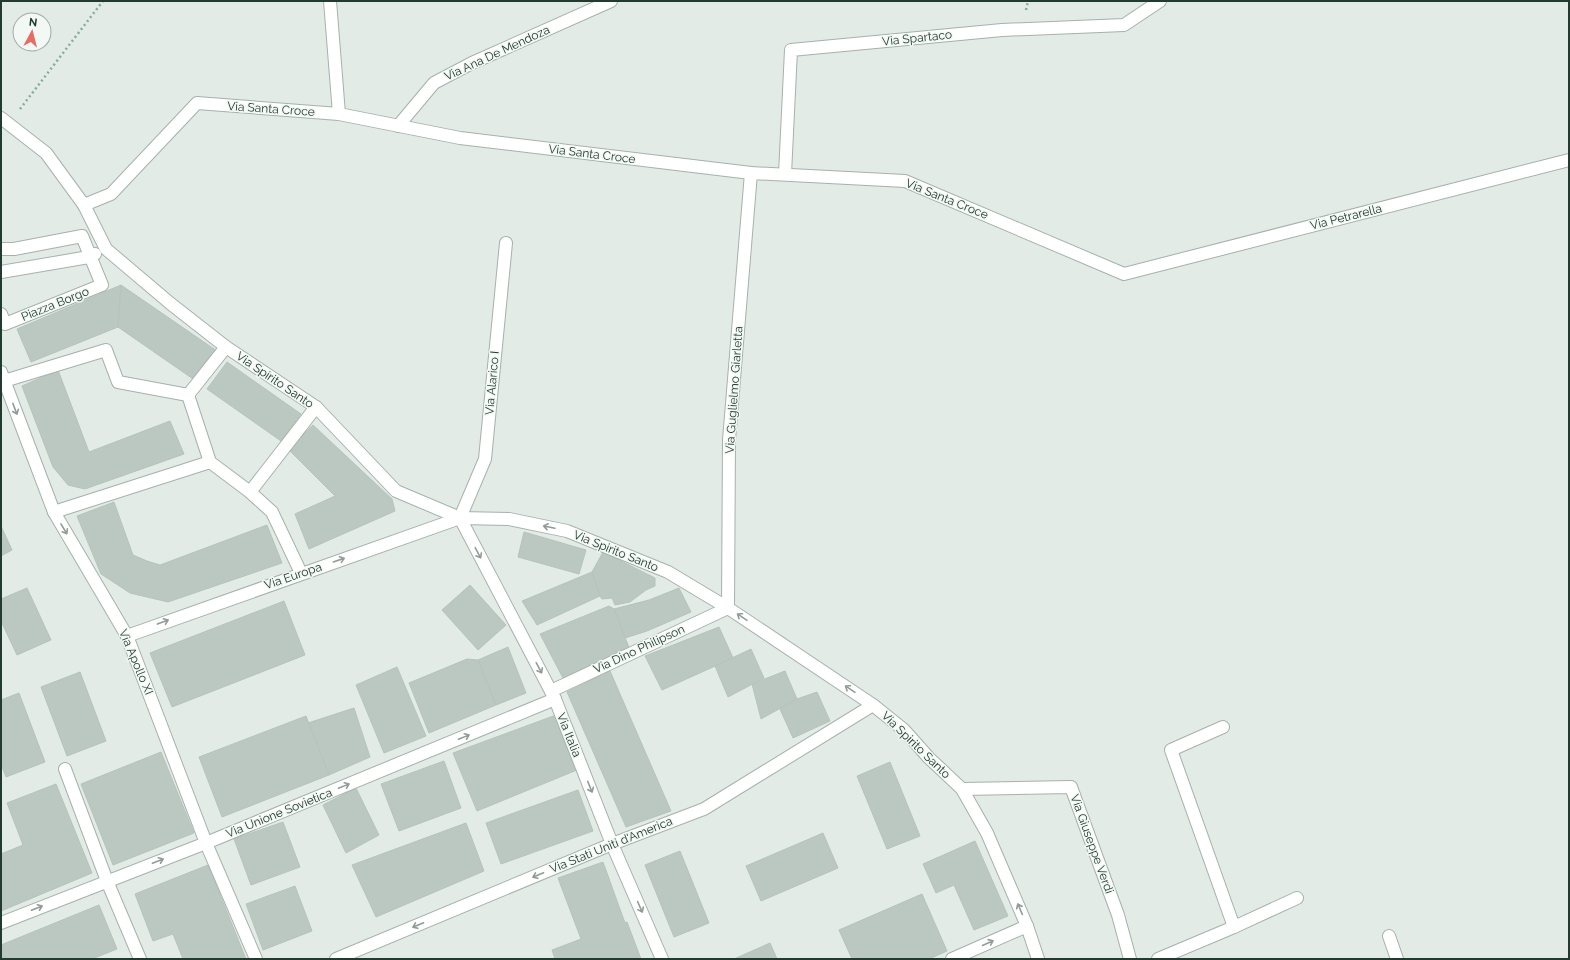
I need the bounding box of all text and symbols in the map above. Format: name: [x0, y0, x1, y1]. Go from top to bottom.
north arrow: [12, 12, 52, 52]
text: N: [28, 16, 38, 30]
street label: Via Ana De Mendoza: [442, 22, 552, 84]
street label: Via Spartaco: [881, 27, 953, 49]
street label: Via Santa Croce: [227, 99, 315, 119]
street label: Via Santa Croce: [548, 142, 636, 166]
street label: Via Santa Croce: [904, 176, 990, 222]
street label: Via Petrarella: [1309, 201, 1383, 233]
street label: Piazza Borgo: [19, 284, 91, 324]
street label: Via Guglielmo Giarletta: [723, 326, 745, 454]
street label: Via Spirito Santo: [234, 349, 316, 411]
street label: Via Alarico I: [482, 350, 502, 416]
one-way arrow: [11, 402, 19, 414]
one-way arrow: [60, 523, 68, 535]
one-way arrow: [543, 523, 556, 531]
street label: Via Spirito Santo: [571, 528, 661, 574]
one-way arrow: [475, 547, 482, 559]
one-way arrow: [332, 556, 345, 563]
street label: Via Europa: [262, 560, 324, 592]
one-way arrow: [737, 613, 748, 621]
one-way arrow: [157, 618, 169, 626]
street label: Via Dino Philipson: [591, 622, 687, 676]
street label: Via Apollo XI: [116, 627, 156, 697]
one-way arrow: [535, 662, 543, 674]
one-way arrow: [844, 685, 856, 693]
street label: Via Spirito Santo: [879, 709, 953, 781]
street label: Via Italia: [554, 711, 584, 759]
one-way arrow: [458, 732, 470, 740]
one-way arrow: [586, 781, 594, 793]
one-way arrow: [337, 782, 349, 789]
street label: Via Unione Sovietica: [224, 785, 334, 841]
street label: Via Giuseppe Verdi: [1068, 792, 1116, 896]
street label: Via Stati Uniti d'America: [548, 814, 674, 876]
one-way arrow: [152, 857, 164, 865]
one-way arrow: [532, 872, 544, 879]
one-way arrow: [637, 901, 644, 913]
one-way arrow: [31, 904, 43, 912]
one-way arrow: [1016, 904, 1023, 916]
one-way arrow: [412, 922, 424, 929]
one-way arrow: [982, 939, 994, 946]

